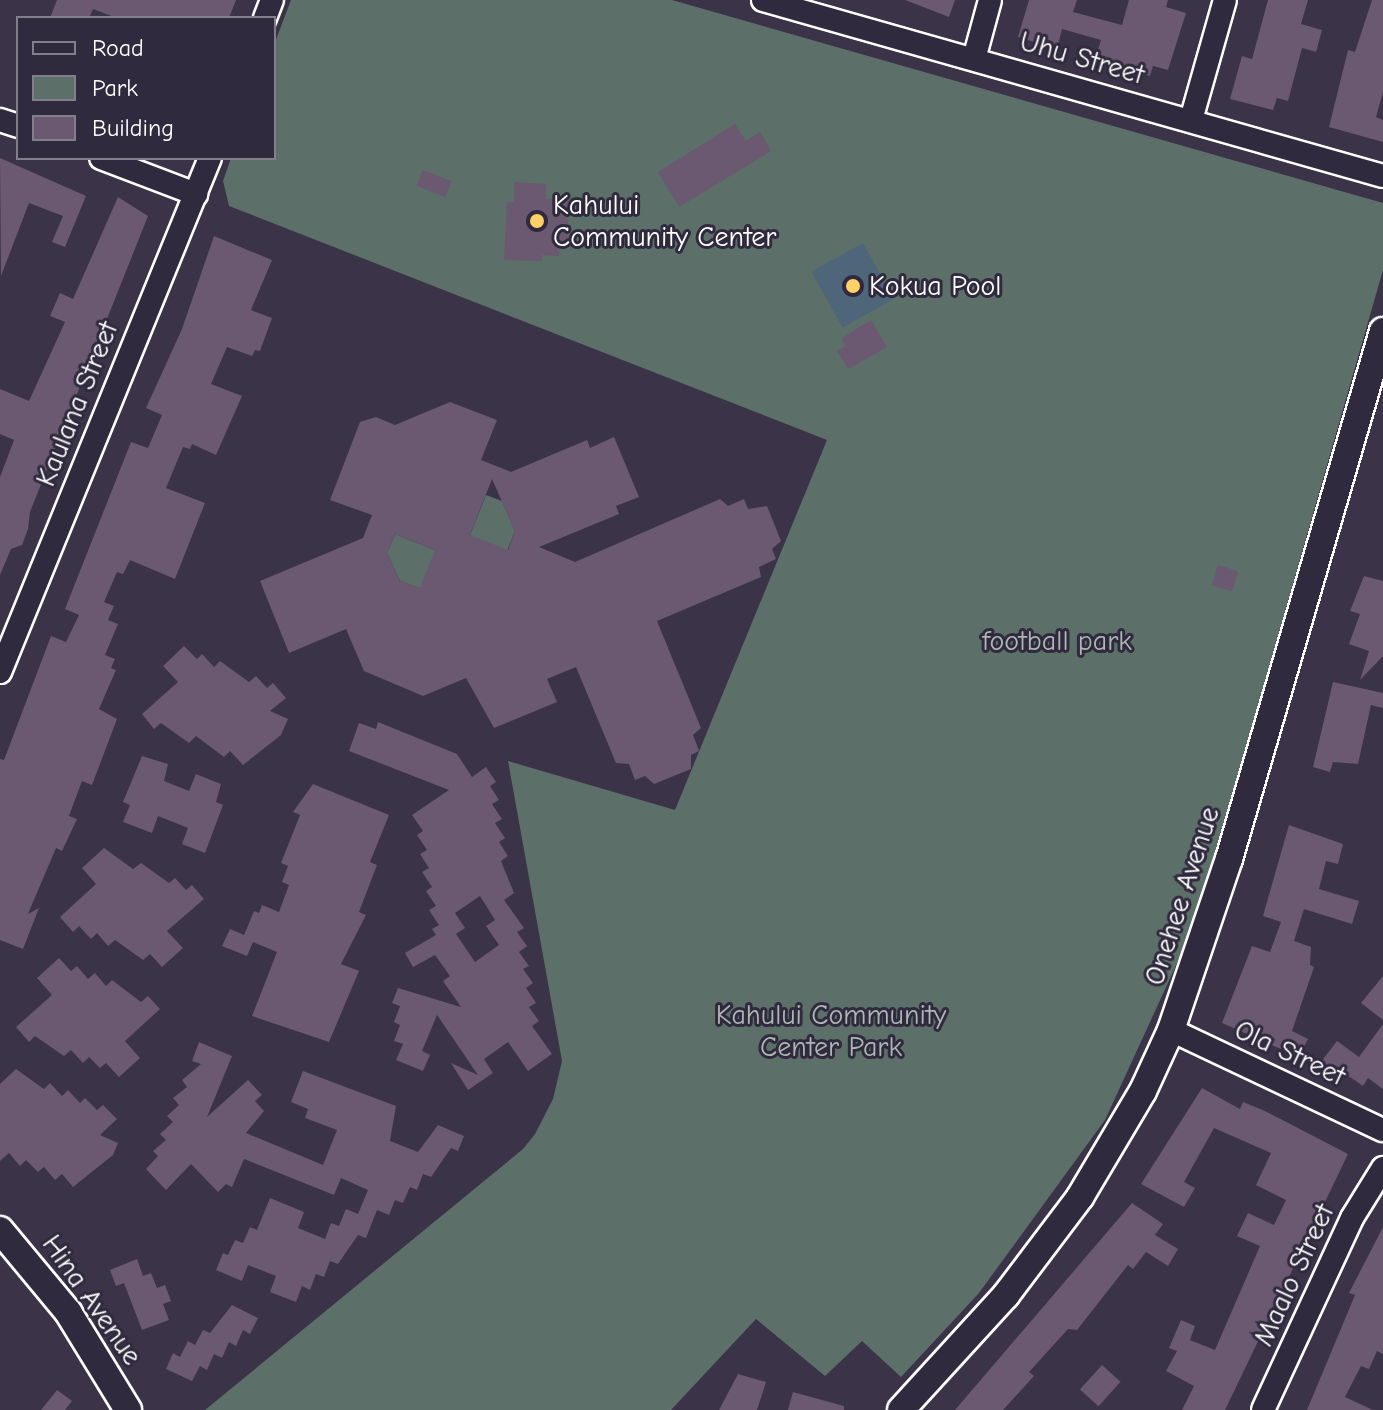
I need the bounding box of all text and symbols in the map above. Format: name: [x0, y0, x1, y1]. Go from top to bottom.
legend: [16, 16, 276, 160]
street label: Uhu Street: [1016, 24, 1148, 92]
text: Road: [92, 34, 144, 62]
text: Park: [92, 74, 138, 102]
text: Building: [92, 114, 174, 142]
place label: Kahului Community Center: [553, 188, 776, 254]
marker: Kahului Community Center: [528, 212, 546, 230]
place label: Kokua Pool: [869, 269, 1001, 303]
marker: Kokua Pool: [844, 277, 862, 295]
street label: Kaulana Street: [29, 317, 125, 491]
park label: football park: [982, 624, 1132, 658]
street label: Onehee Avenue: [1137, 803, 1227, 989]
park label: Kahului Community Center Park: [716, 998, 946, 1064]
street label: Ola Street: [1229, 1013, 1351, 1093]
street label: Maalo Street: [1246, 1199, 1342, 1351]
street label: Hina Avenue: [35, 1228, 149, 1372]

